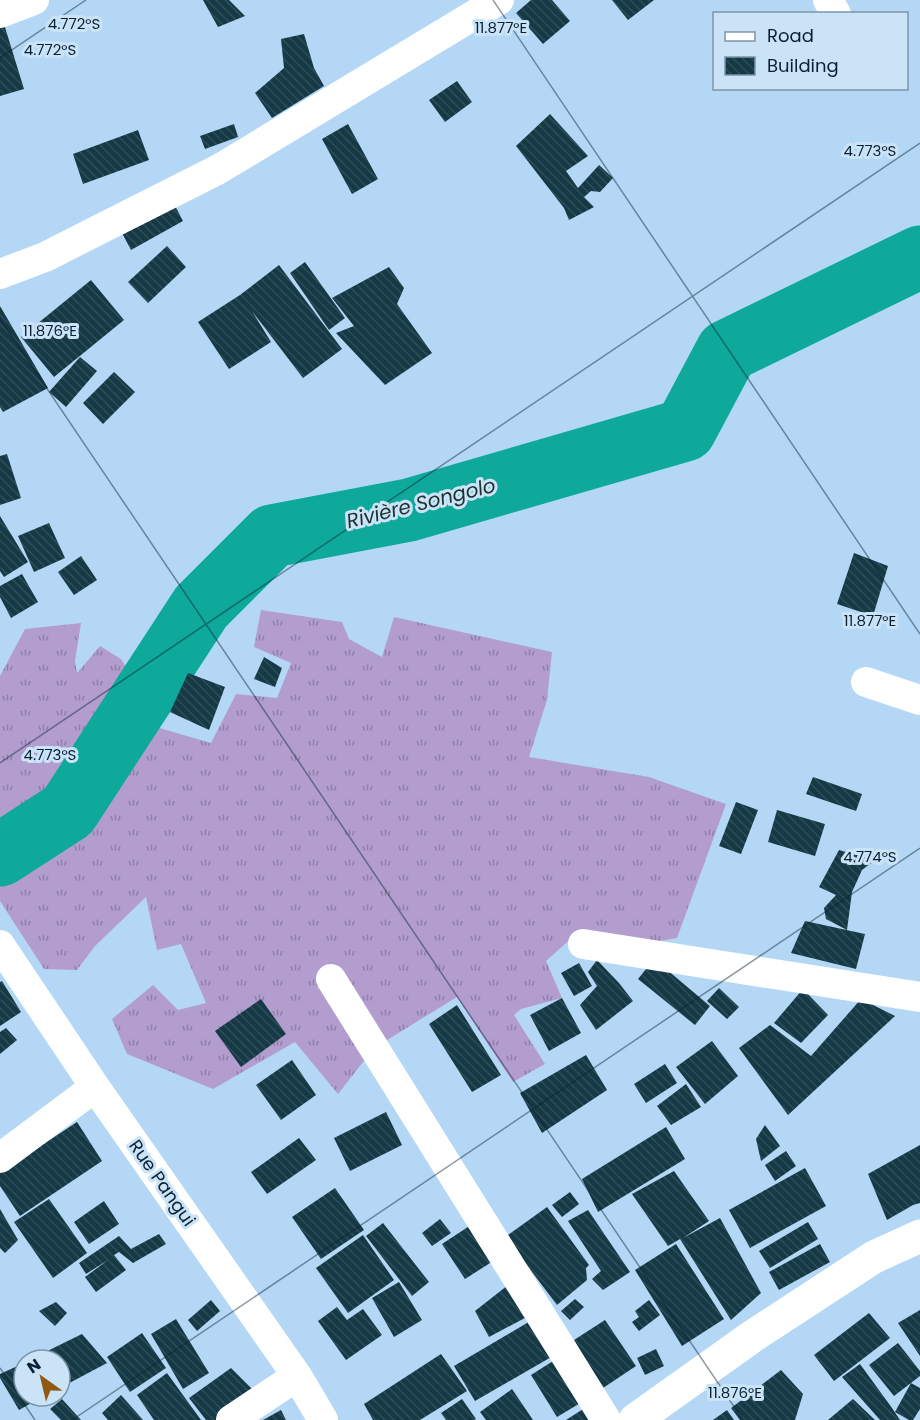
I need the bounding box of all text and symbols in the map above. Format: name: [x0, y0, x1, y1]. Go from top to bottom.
legend: [713, 12, 908, 90]
text: 4.772°S: [48, 13, 100, 34]
text: 11.877°E: [475, 17, 527, 38]
text: Road: [767, 23, 814, 48]
text: 4.772°S: [24, 39, 76, 60]
text: Building: [767, 53, 839, 78]
text: 4.773°S: [844, 140, 896, 161]
text: 11.876°E: [23, 320, 77, 341]
water label: Rivière Songolo: [344, 471, 498, 535]
text: 11.877°E: [844, 610, 896, 631]
text: 4.773°S: [24, 744, 76, 765]
text: 4.774°S: [843, 846, 897, 867]
street label: Rue Pangui: [123, 1134, 202, 1231]
north arrow: [12, 1348, 72, 1408]
text: N: [22, 1353, 45, 1379]
text: 11.876°E: [708, 1382, 762, 1403]

